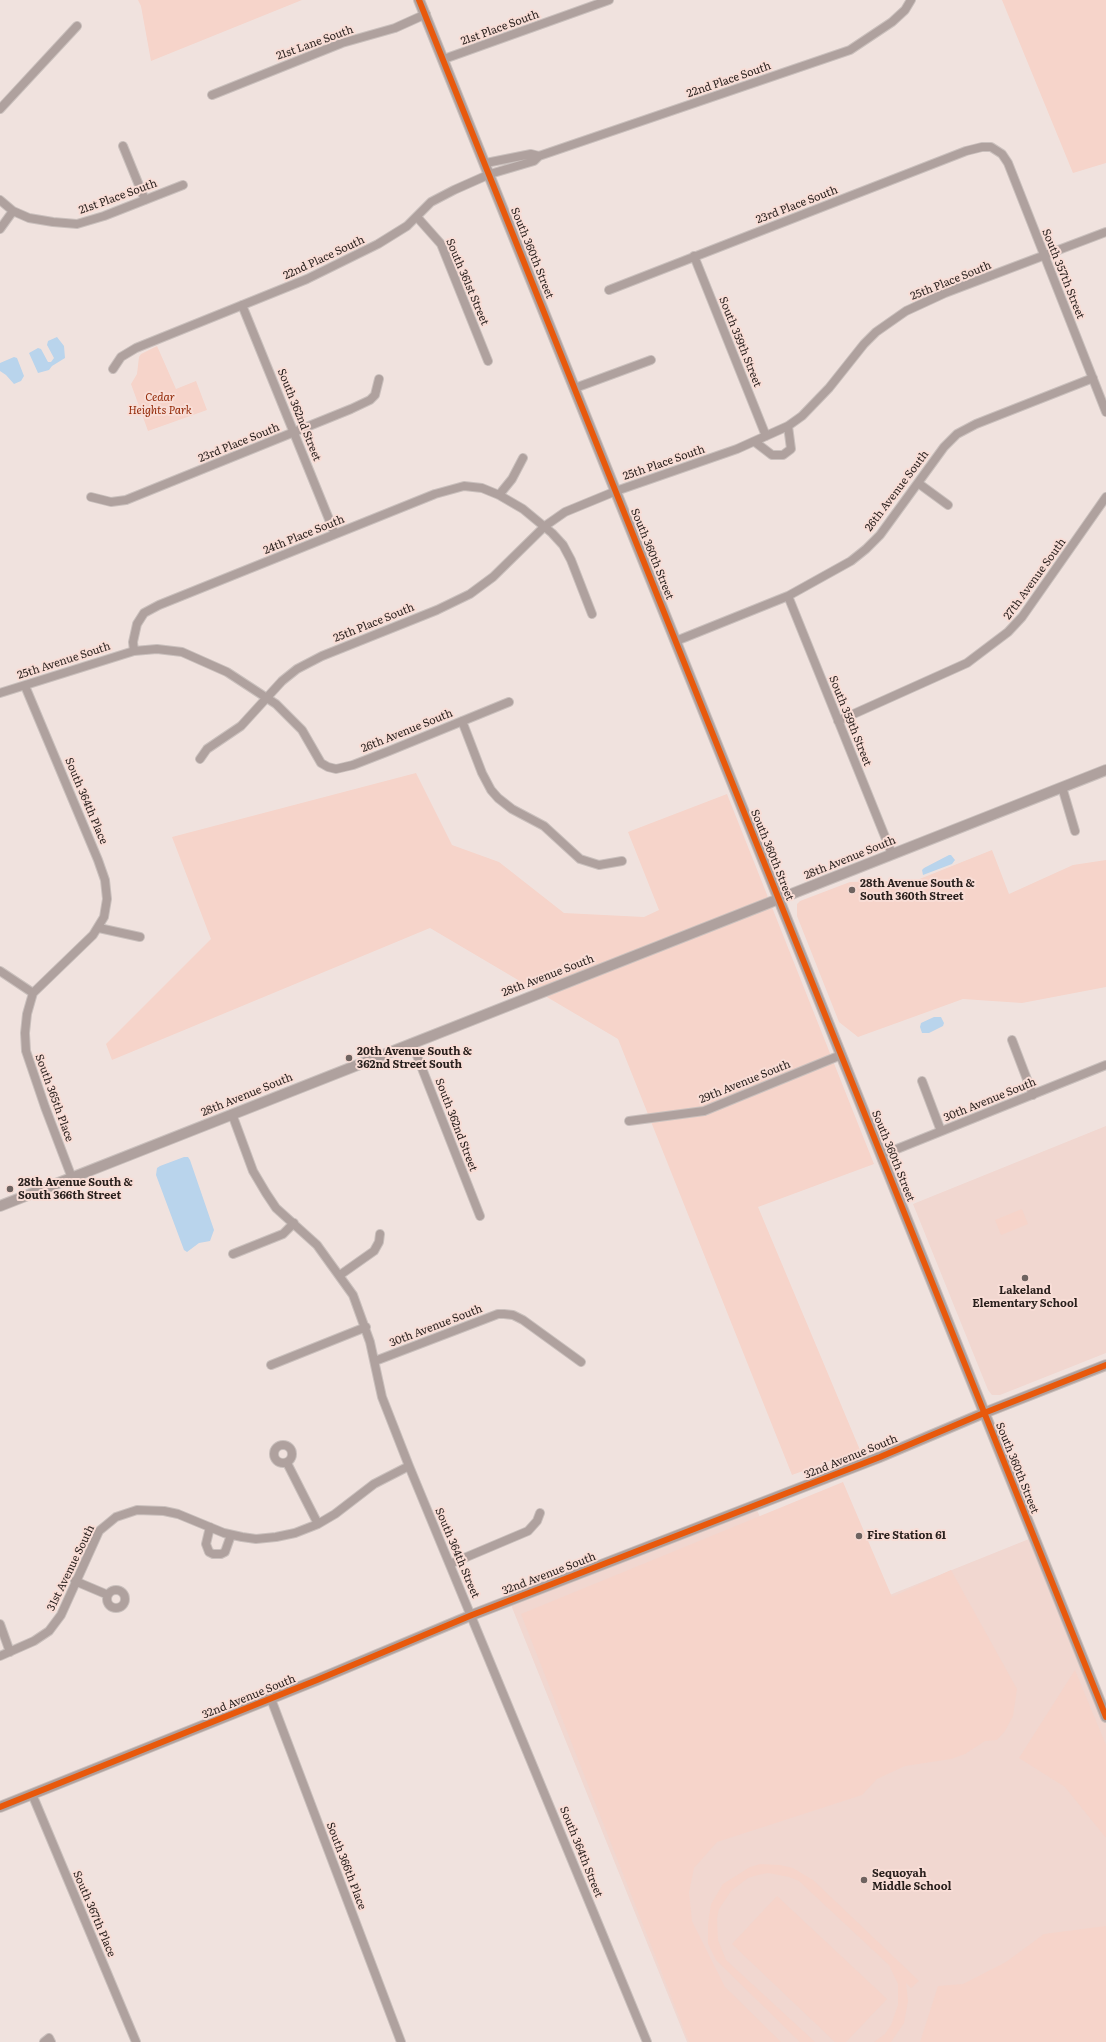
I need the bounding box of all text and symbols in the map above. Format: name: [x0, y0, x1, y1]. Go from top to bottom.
street label: 21st Place South: [459, 8, 541, 48]
street label: 21st Lane South: [275, 23, 355, 63]
street label: 22nd Place South: [685, 59, 773, 101]
street label: 21st Place South: [77, 177, 159, 217]
street label: 23rd Place South: [754, 183, 840, 227]
street label: South 360th Street: [508, 205, 556, 301]
street label: South 357th Street: [1039, 227, 1087, 321]
street label: 22nd Place South: [281, 233, 367, 283]
street label: South 361st Street: [443, 237, 491, 327]
street label: 25th Place South: [909, 259, 993, 303]
street label: South 359th Street: [716, 295, 764, 389]
street label: South 362nd Street: [274, 367, 324, 463]
park label: Cedar Heights Park: [128, 391, 192, 417]
street label: 23rd Place South: [196, 421, 282, 465]
street label: 25th Place South: [621, 443, 707, 483]
street label: 26th Avenue South: [862, 448, 932, 534]
street label: South 360th Street: [628, 506, 676, 602]
street label: 24th Place South: [261, 513, 347, 557]
street label: 27th Avenue South: [1001, 536, 1069, 622]
street label: 25th Place South: [332, 601, 416, 645]
street label: 25th Avenue South: [16, 640, 112, 682]
street label: South 359th Street: [826, 674, 874, 768]
street label: 26th Avenue South: [359, 707, 455, 755]
street label: South 364th Place: [62, 756, 110, 846]
street label: South 360th Street: [748, 807, 796, 903]
street label: 28th Avenue South: [802, 834, 898, 882]
place label: 28th Avenue South & South 360th Street: [860, 877, 975, 903]
marker: 28th Avenue South & South 360th Street: [847, 885, 857, 895]
street label: 28th Avenue South: [500, 952, 596, 1000]
place label: 20th Avenue South & 362nd Street South: [357, 1045, 472, 1071]
street label: South 365th Place: [32, 1052, 76, 1144]
marker: 20th Avenue South & 362nd Street South: [344, 1053, 354, 1063]
street label: 29th Avenue South: [697, 1058, 793, 1106]
street label: 28th Avenue South: [199, 1071, 295, 1119]
street label: 30th Avenue South: [942, 1075, 1038, 1125]
street label: South 362nd Street: [432, 1077, 480, 1173]
street label: South 360th Street: [869, 1108, 917, 1204]
place label: 28th Avenue South & South 366th Street: [18, 1176, 133, 1202]
marker: 28th Avenue South & South 366th Street: [5, 1184, 15, 1194]
marker: Lakeland Elementary School: [1020, 1273, 1030, 1283]
place label: Lakeland Elementary School: [972, 1284, 1078, 1310]
street label: 30th Avenue South: [388, 1302, 484, 1350]
street label: South 360th Street: [993, 1420, 1041, 1516]
street label: 32nd Avenue South: [802, 1432, 900, 1482]
street label: South 364th Street: [432, 1506, 482, 1600]
street label: 31st Avenue South: [44, 1523, 98, 1613]
place label: Fire Station 61: [867, 1529, 946, 1543]
marker: Fire Station 61: [854, 1531, 864, 1541]
street label: 32nd Avenue South: [500, 1550, 598, 1598]
street label: 32nd Avenue South: [200, 1672, 298, 1722]
street label: South 364th Street: [557, 1805, 605, 1899]
street label: South 366th Place: [323, 1820, 369, 1912]
place label: Sequoyah Middle School: [872, 1867, 951, 1893]
street label: South 367th Place: [70, 1869, 118, 1959]
marker: Sequoyah Middle School: [859, 1875, 869, 1885]

